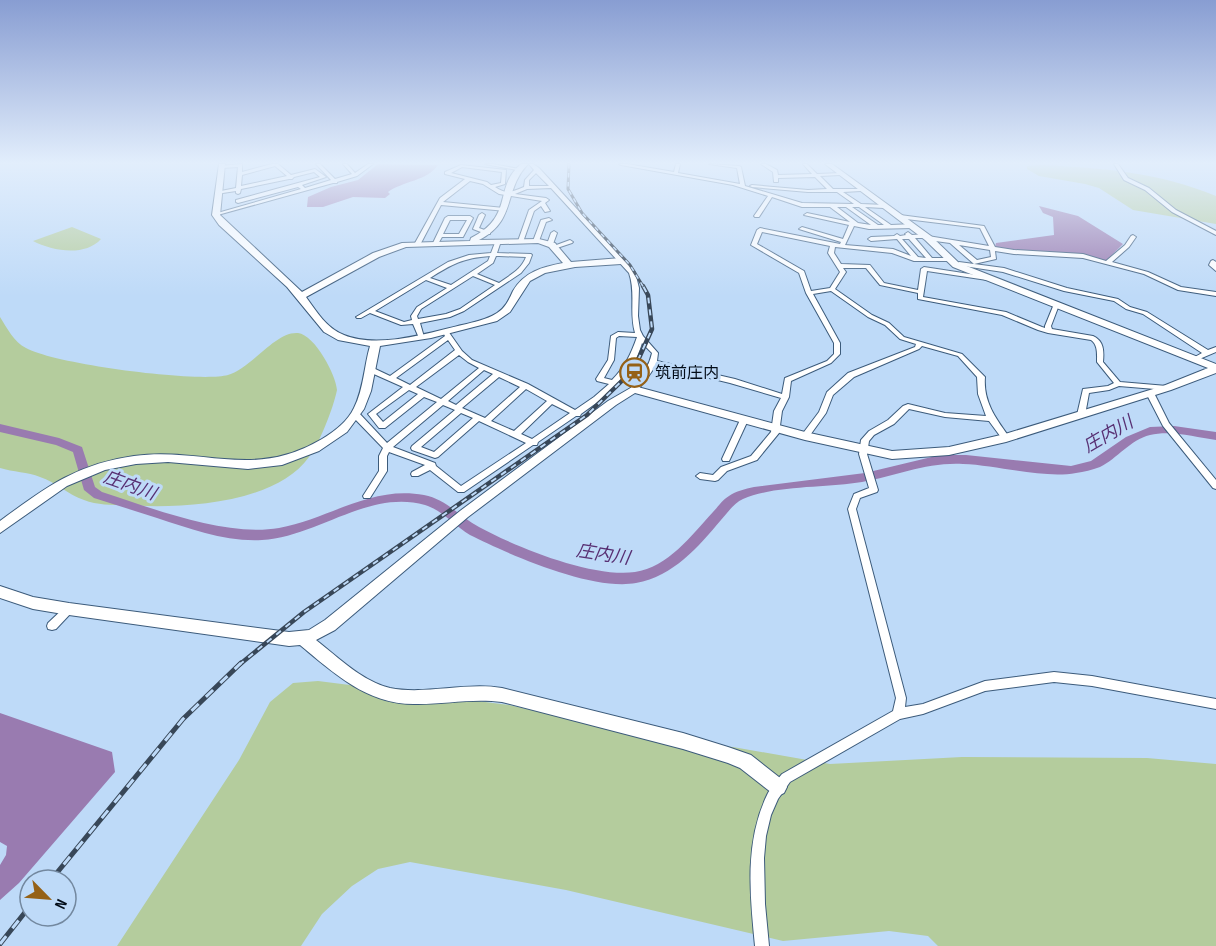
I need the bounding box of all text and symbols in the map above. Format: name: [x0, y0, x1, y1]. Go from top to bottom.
station icon: 筑前庄内: [618, 356, 650, 388]
place label: 筑前庄内: [655, 364, 719, 383]
water label: 庄内川: [1080, 411, 1139, 457]
water label: 庄内川: [101, 466, 161, 505]
water label: 庄内川: [575, 540, 633, 569]
north arrow: [18, 868, 78, 928]
text: N: [50, 896, 71, 912]

